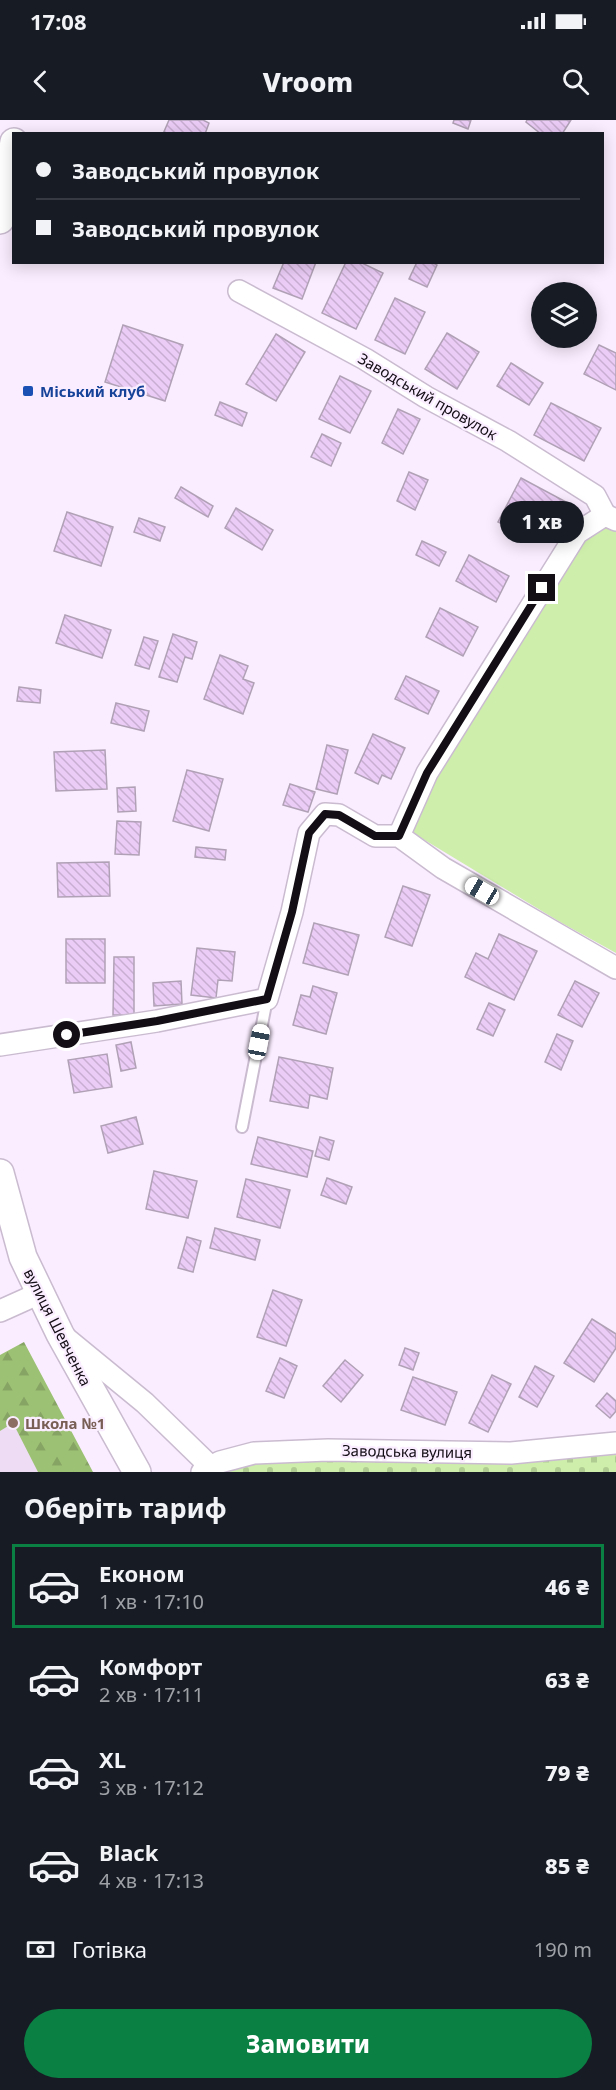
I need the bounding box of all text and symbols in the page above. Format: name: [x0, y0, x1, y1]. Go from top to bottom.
text: 17:08: [30, 6, 87, 36]
text: Vroom: [263, 63, 353, 100]
icon: back: [24, 65, 57, 98]
icon: search: [559, 65, 592, 98]
text: Заводський провулок: [72, 155, 319, 185]
text: Заводський провулок: [72, 213, 319, 243]
map controls: [531, 282, 597, 348]
button: layers: [531, 282, 597, 348]
street label: Заводський провулок: [355, 348, 501, 444]
place label: Міський клуб: [40, 381, 145, 401]
marker: Міський клуб: [21, 384, 35, 398]
callout: 1 хв: [500, 501, 584, 543]
text: 1 хв: [522, 508, 562, 535]
route end: [528, 574, 555, 601]
car: [462, 874, 502, 908]
route start: [53, 1021, 80, 1048]
car: [247, 1023, 271, 1061]
street label: вулиця Шевченка: [20, 1265, 96, 1389]
place label: Школа №1: [25, 1413, 105, 1433]
marker: Школа №1: [6, 1416, 20, 1430]
street label: Заводська вулиця: [342, 1440, 472, 1462]
text: Оберіть тариф: [24, 1489, 227, 1526]
text: Економ: [99, 1558, 185, 1588]
icon: car: [27, 1559, 81, 1613]
text: 46 ₴: [545, 1571, 589, 1601]
text: 1 хв · 17:10: [99, 1588, 204, 1615]
text: Комфорт: [99, 1651, 202, 1681]
icon: car: [27, 1652, 81, 1706]
text: 63 ₴: [545, 1664, 589, 1694]
text: 2 хв · 17:11: [99, 1681, 204, 1708]
text: XL: [99, 1744, 126, 1774]
icon: car: [27, 1745, 81, 1799]
text: 79 ₴: [545, 1757, 589, 1787]
text: 3 хв · 17:12: [99, 1774, 204, 1801]
text: Black: [99, 1837, 158, 1867]
icon: car: [27, 1838, 81, 1892]
text: 85 ₴: [545, 1850, 589, 1880]
text: 4 хв · 17:13: [99, 1867, 204, 1894]
icon: cash: [24, 1933, 57, 1966]
text: Готівка: [72, 1934, 147, 1964]
text: 190 m: [534, 1936, 592, 1963]
button: Замовити: [24, 2009, 592, 2078]

